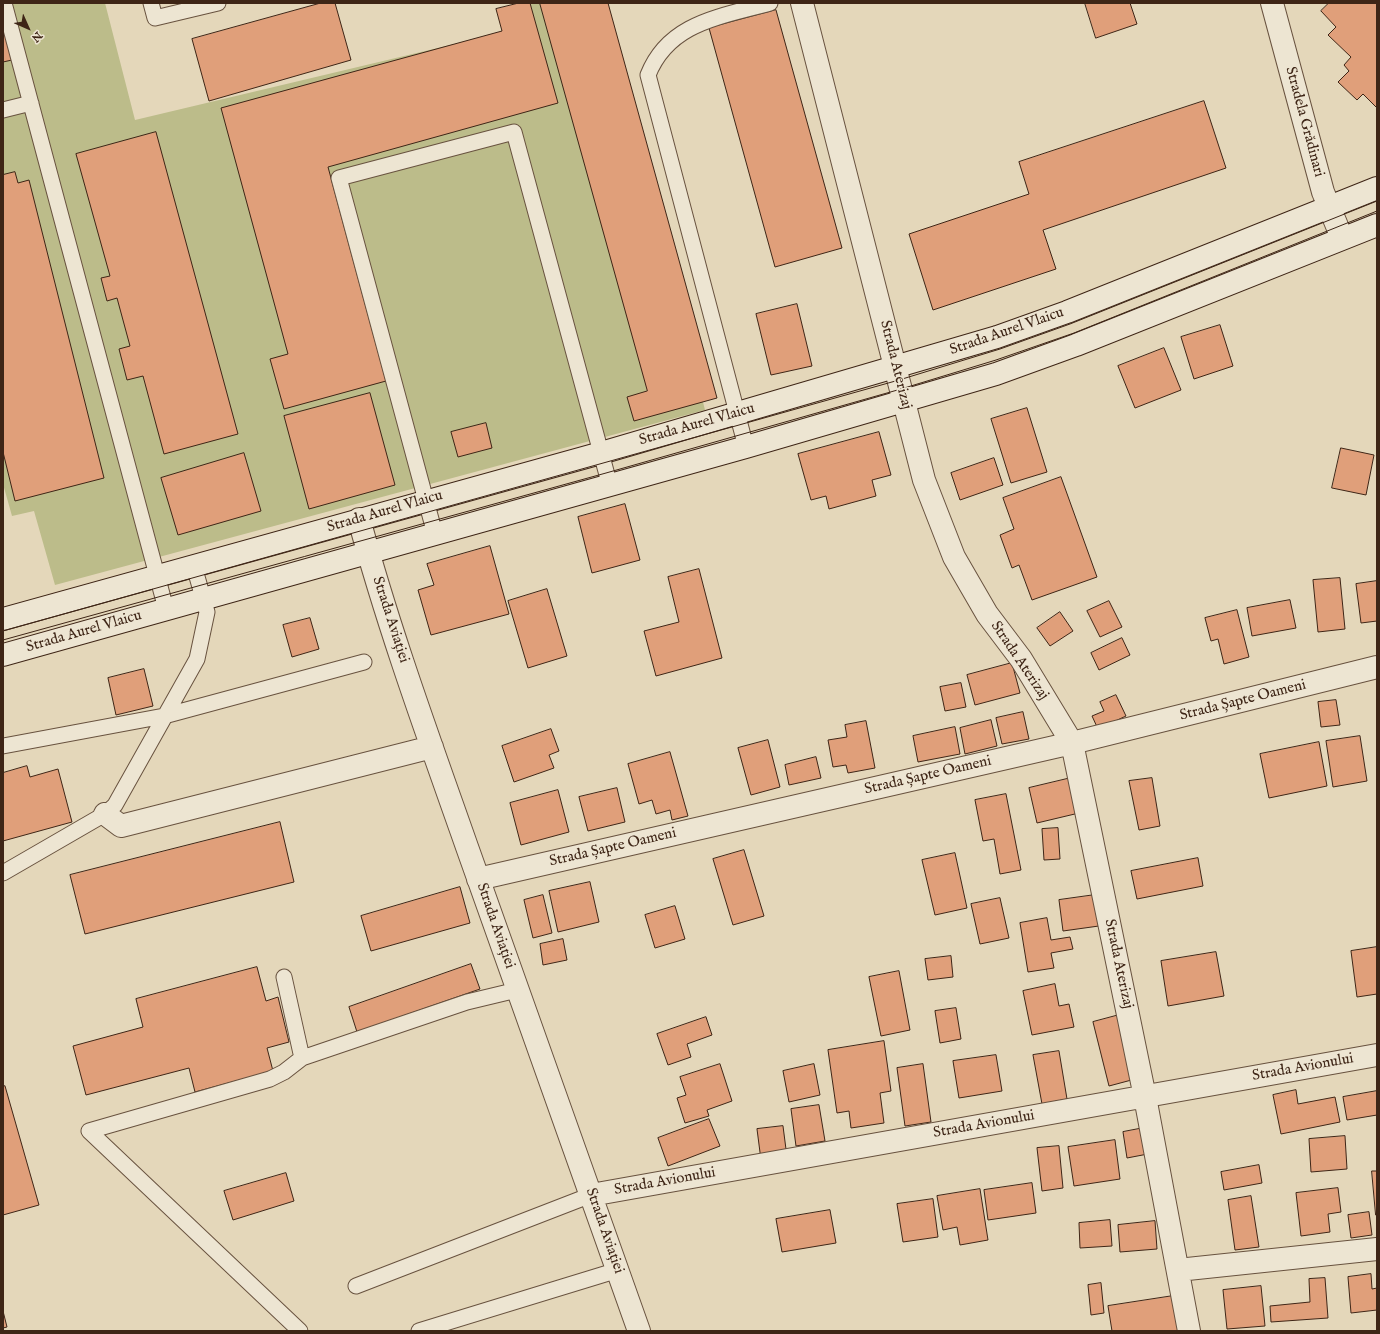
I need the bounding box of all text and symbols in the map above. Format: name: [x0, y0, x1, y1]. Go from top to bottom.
north arrow: [8, 8, 48, 48]
text: N: [28, 28, 45, 45]
street label: Stradela Grădinari: [1281, 65, 1327, 179]
street label: Strada Aurel Vlaicu: [948, 304, 1066, 360]
street label: Strada Aterizaj: [875, 319, 915, 411]
street label: Strada Aurel Vlaicu: [637, 400, 757, 450]
street label: Strada Aurel Vlaicu: [325, 487, 445, 537]
street label: Strada Aviației: [368, 575, 412, 665]
street label: Strada Aurel Vlaicu: [24, 607, 144, 657]
street label: Strada Aterizaj: [986, 618, 1052, 704]
street label: Strada Șapte Oameni: [1178, 677, 1308, 725]
street label: Strada Șapte Oameni: [863, 753, 993, 799]
street label: Strada Șapte Oameni: [548, 825, 678, 871]
street label: Strada Aviației: [472, 881, 518, 971]
street label: Strada Aterizaj: [1100, 917, 1136, 1011]
street label: Strada Avionului: [1251, 1050, 1355, 1086]
street label: Strada Avionului: [932, 1107, 1036, 1143]
street label: Strada Avionului: [613, 1164, 717, 1200]
street label: Strada Aviației: [581, 1186, 627, 1276]

